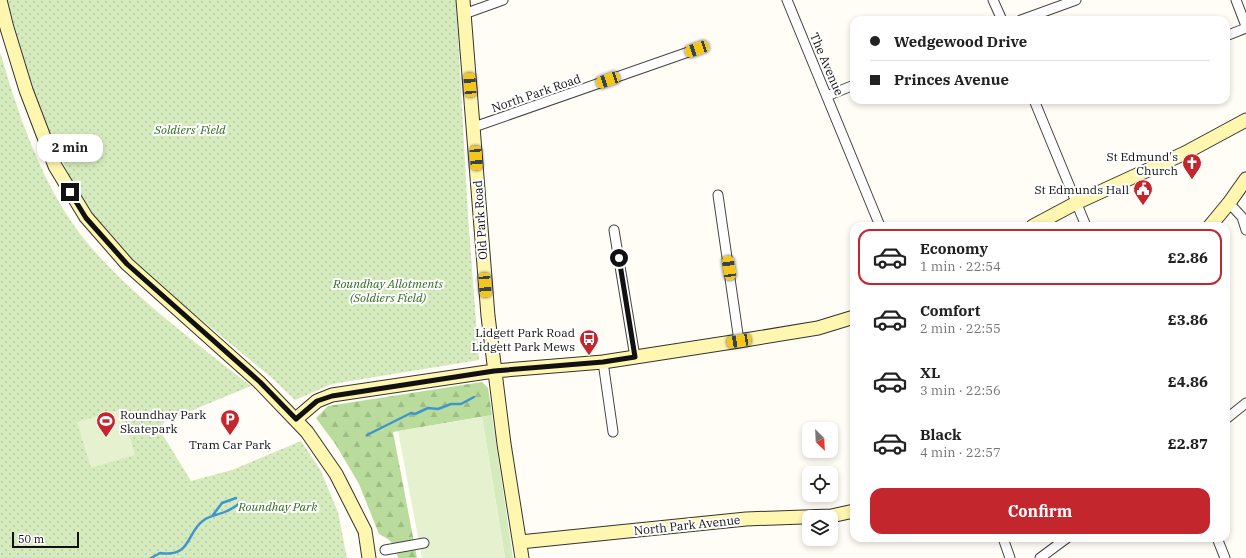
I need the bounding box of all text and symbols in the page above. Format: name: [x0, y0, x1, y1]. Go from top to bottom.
street label: The Avenue: [807, 30, 847, 98]
text: Wedgewood Drive: [894, 32, 1027, 51]
car: [684, 39, 710, 59]
car: [595, 70, 621, 90]
text: Princes Avenue: [894, 70, 1009, 89]
street label: North Park Road: [489, 71, 583, 115]
car: [463, 73, 477, 97]
park label: Soldiers' Field: [153, 122, 226, 137]
callout: 2 min: [37, 134, 103, 162]
text: 2 min: [52, 139, 88, 156]
car: [469, 146, 483, 170]
place label: St Edmund's Church: [1106, 149, 1179, 178]
church icon: St Edmund's Church: [1181, 152, 1203, 180]
public building icon: St Edmunds Hall: [1132, 178, 1154, 206]
street label: Old Park Road: [470, 180, 490, 260]
place label: St Edmunds Hall: [1034, 182, 1129, 197]
route end: [61, 183, 79, 201]
icon: car: [872, 239, 908, 275]
text: Economy: [920, 239, 988, 258]
text: £2.86: [1168, 248, 1208, 267]
route start: [610, 249, 628, 267]
car: [721, 255, 737, 281]
text: 1 min · 22:54: [920, 258, 1001, 275]
car: [478, 273, 492, 297]
park label: Roundhay Allotments (Soldiers Field): [332, 276, 443, 305]
icon: car: [872, 301, 908, 337]
text: Comfort: [920, 301, 980, 320]
text: £3.86: [1168, 310, 1208, 329]
text: 2 min · 22:55: [920, 320, 1001, 337]
place label: Lidgett Park Road Lidgett Park Mews: [472, 325, 575, 354]
bus stop icon: Lidgett Park Road Lidgett Park Mews: [578, 328, 600, 356]
car: [726, 333, 752, 349]
icon: car: [872, 363, 908, 399]
text: XL: [920, 363, 940, 382]
text: £4.86: [1168, 372, 1208, 391]
text: 3 min · 22:56: [920, 382, 1001, 399]
place label: Roundhay Park Skatepark: [120, 407, 206, 436]
parking icon: Tram Car Park: [219, 408, 241, 436]
sports icon: Roundhay Park Skatepark: [95, 410, 117, 438]
north arrow: [802, 422, 838, 458]
map controls: [802, 422, 838, 546]
icon: car: [872, 425, 908, 461]
text: Black: [920, 425, 961, 444]
text: £2.87: [1168, 434, 1208, 453]
place label: Tram Car Park: [189, 437, 271, 452]
text: 4 min · 22:57: [920, 444, 1001, 461]
button: locate: [802, 466, 838, 502]
button: Confirm: [870, 488, 1210, 534]
park label: Roundhay Park: [237, 499, 318, 514]
button: layers: [802, 510, 838, 546]
street label: North Park Avenue: [633, 512, 741, 538]
scale bar: [12, 530, 79, 549]
text: 50 m: [18, 532, 44, 546]

